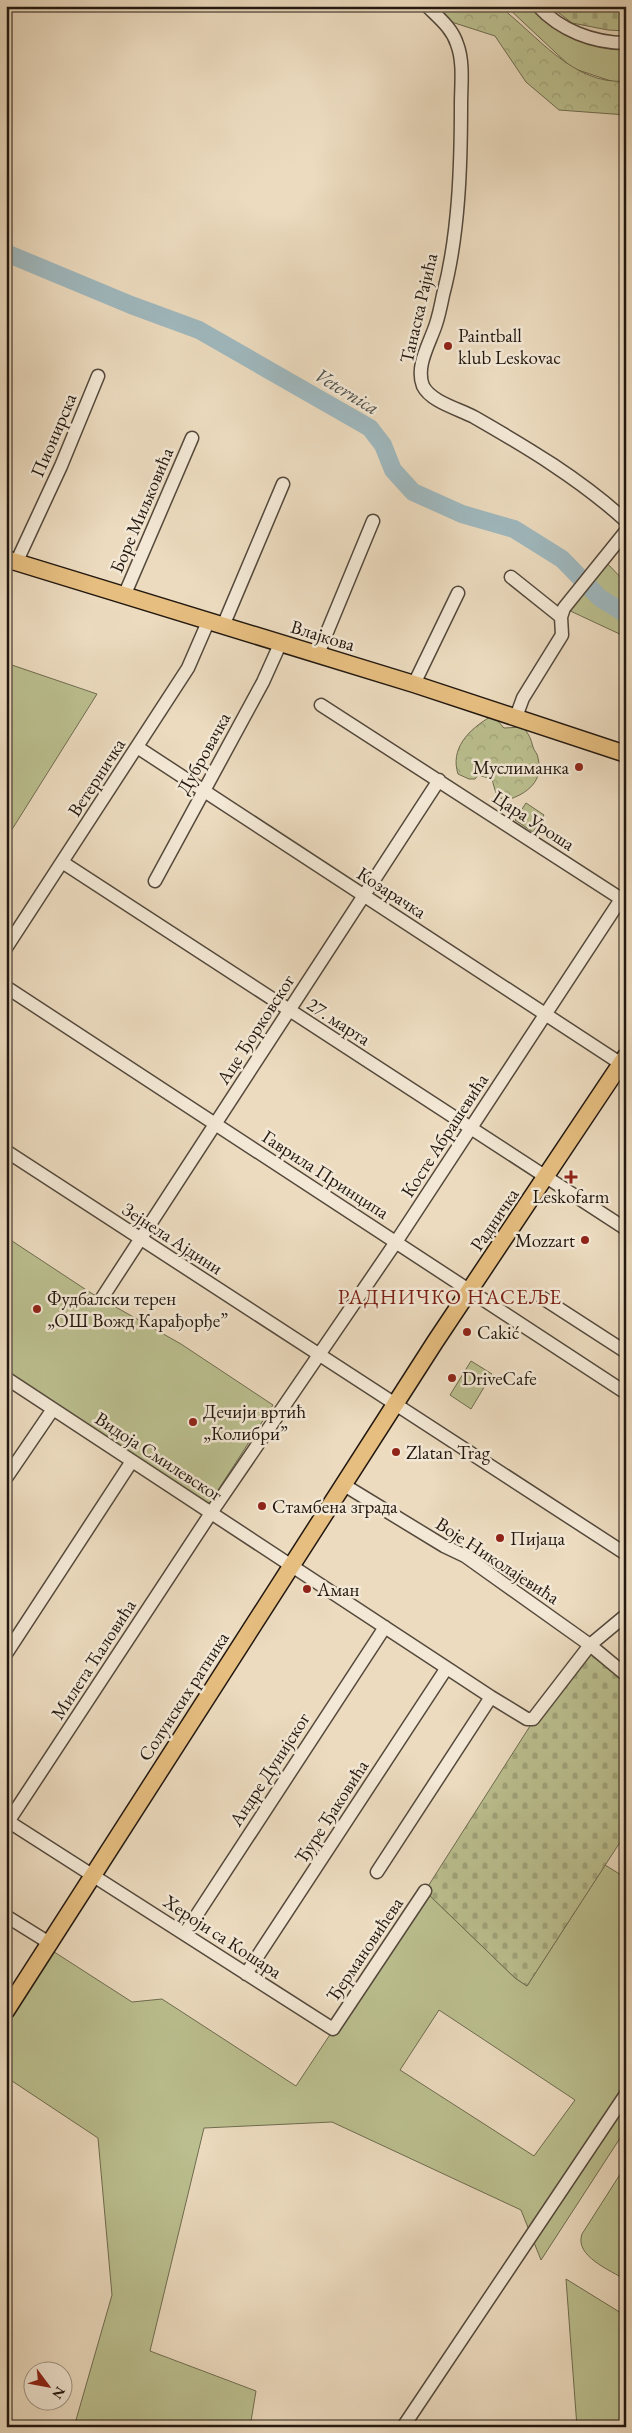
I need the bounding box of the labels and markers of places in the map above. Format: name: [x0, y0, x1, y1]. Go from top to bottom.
place label: Paintball klub Leskovac: [458, 323, 561, 370]
marker: Paintball klub Leskovac: [442, 340, 454, 352]
place label: Муслиманка: [473, 755, 569, 780]
marker: Муслиманка: [573, 761, 585, 773]
marker: Leskofarm: [565, 1171, 577, 1183]
place label: Leskofarm: [532, 1184, 610, 1209]
place label: Mozzart: [515, 1228, 575, 1253]
marker: Mozzart: [579, 1234, 591, 1246]
place label: Фудбалски терен „ОШ Вожд Карађорђе”: [47, 1286, 228, 1333]
marker: Фудбалски терен „ОШ Вожд Карађорђе”: [31, 1303, 43, 1315]
place label: Cakić: [477, 1320, 520, 1345]
marker: Cakić: [461, 1326, 473, 1338]
place label: DriveCafe: [462, 1366, 537, 1391]
marker: DriveCafe: [446, 1372, 458, 1384]
place label: Дечији вртић „Колибри”: [203, 1399, 306, 1446]
marker: Дечији вртић „Колибри”: [187, 1416, 199, 1428]
place label: Zlatan Trag: [406, 1440, 491, 1465]
marker: Zlatan Trag: [390, 1446, 402, 1458]
place label: Стамбена зграда: [272, 1494, 398, 1519]
marker: Стамбена зграда: [256, 1500, 268, 1512]
place label: Пијаца: [510, 1526, 565, 1551]
marker: Пијаца: [494, 1532, 506, 1544]
place label: Аман: [316, 1577, 360, 1602]
marker: Аман: [301, 1583, 313, 1595]

